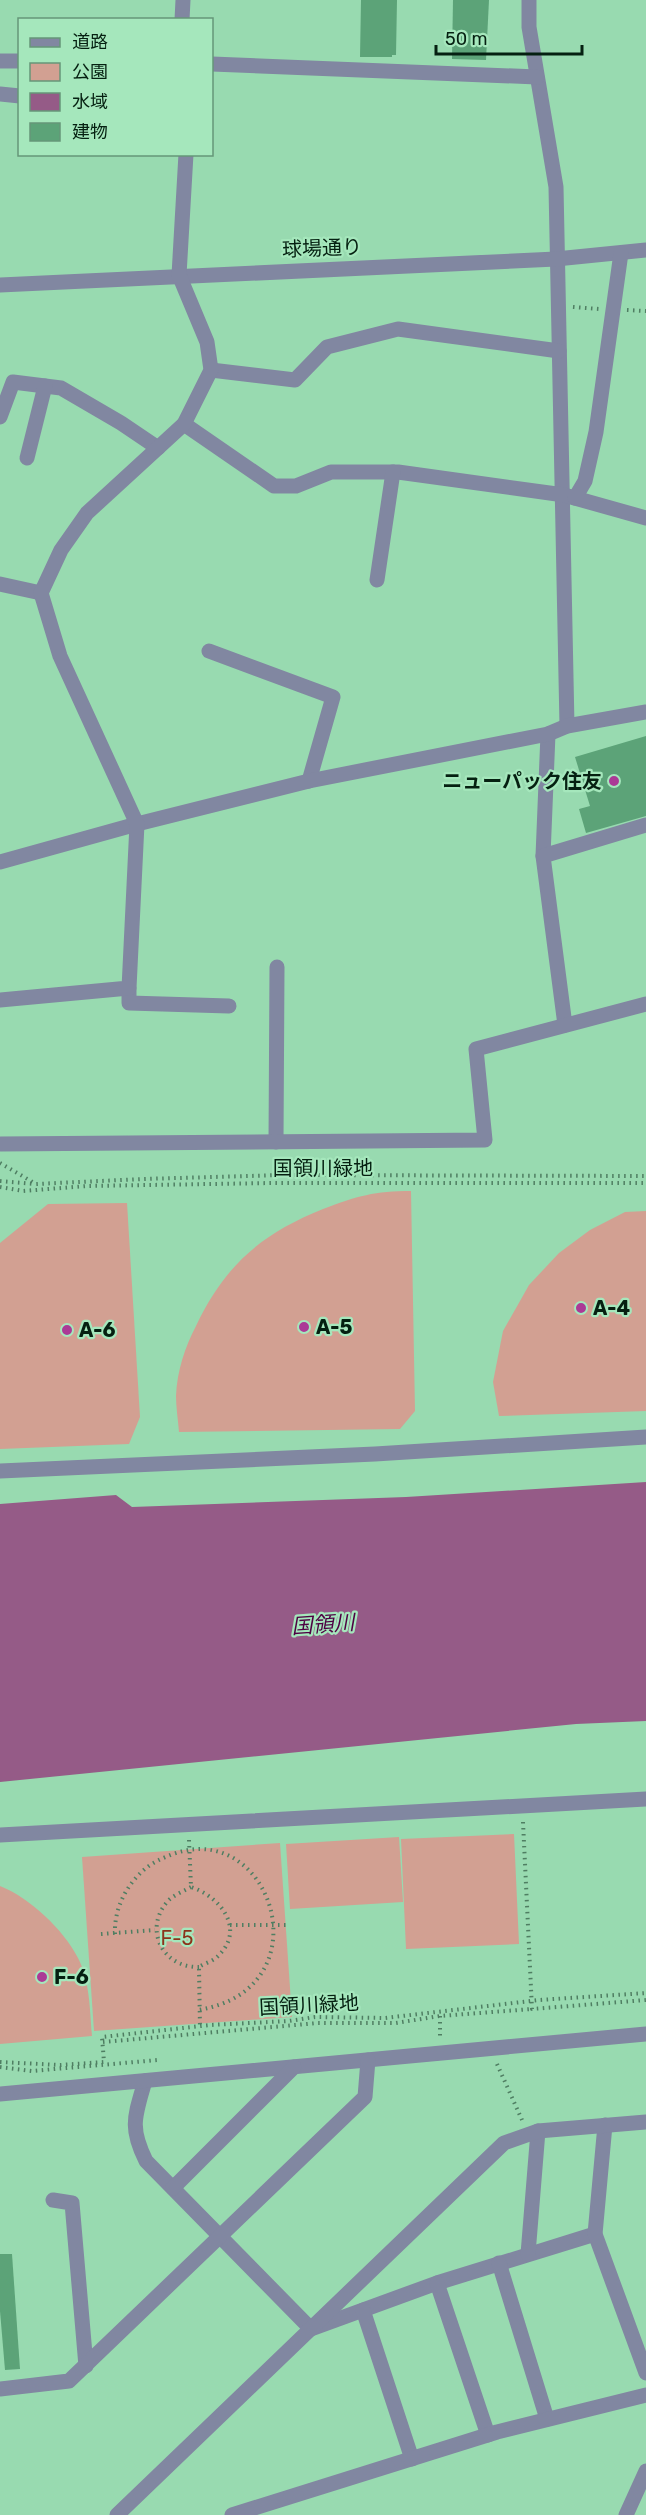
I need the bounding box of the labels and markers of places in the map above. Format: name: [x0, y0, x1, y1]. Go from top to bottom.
place label: ニューパック住友: [442, 769, 602, 793]
marker: ニューパック住友: [607, 774, 621, 788]
place label: A-4: [593, 1296, 630, 1320]
marker: A-4: [574, 1301, 588, 1315]
place label: A-5: [316, 1315, 352, 1339]
place label: A-6: [79, 1318, 116, 1342]
marker: A-5: [297, 1320, 311, 1334]
marker: A-6: [60, 1323, 74, 1337]
place label: F-6: [54, 1965, 89, 1989]
marker: F-6: [35, 1970, 49, 1984]

